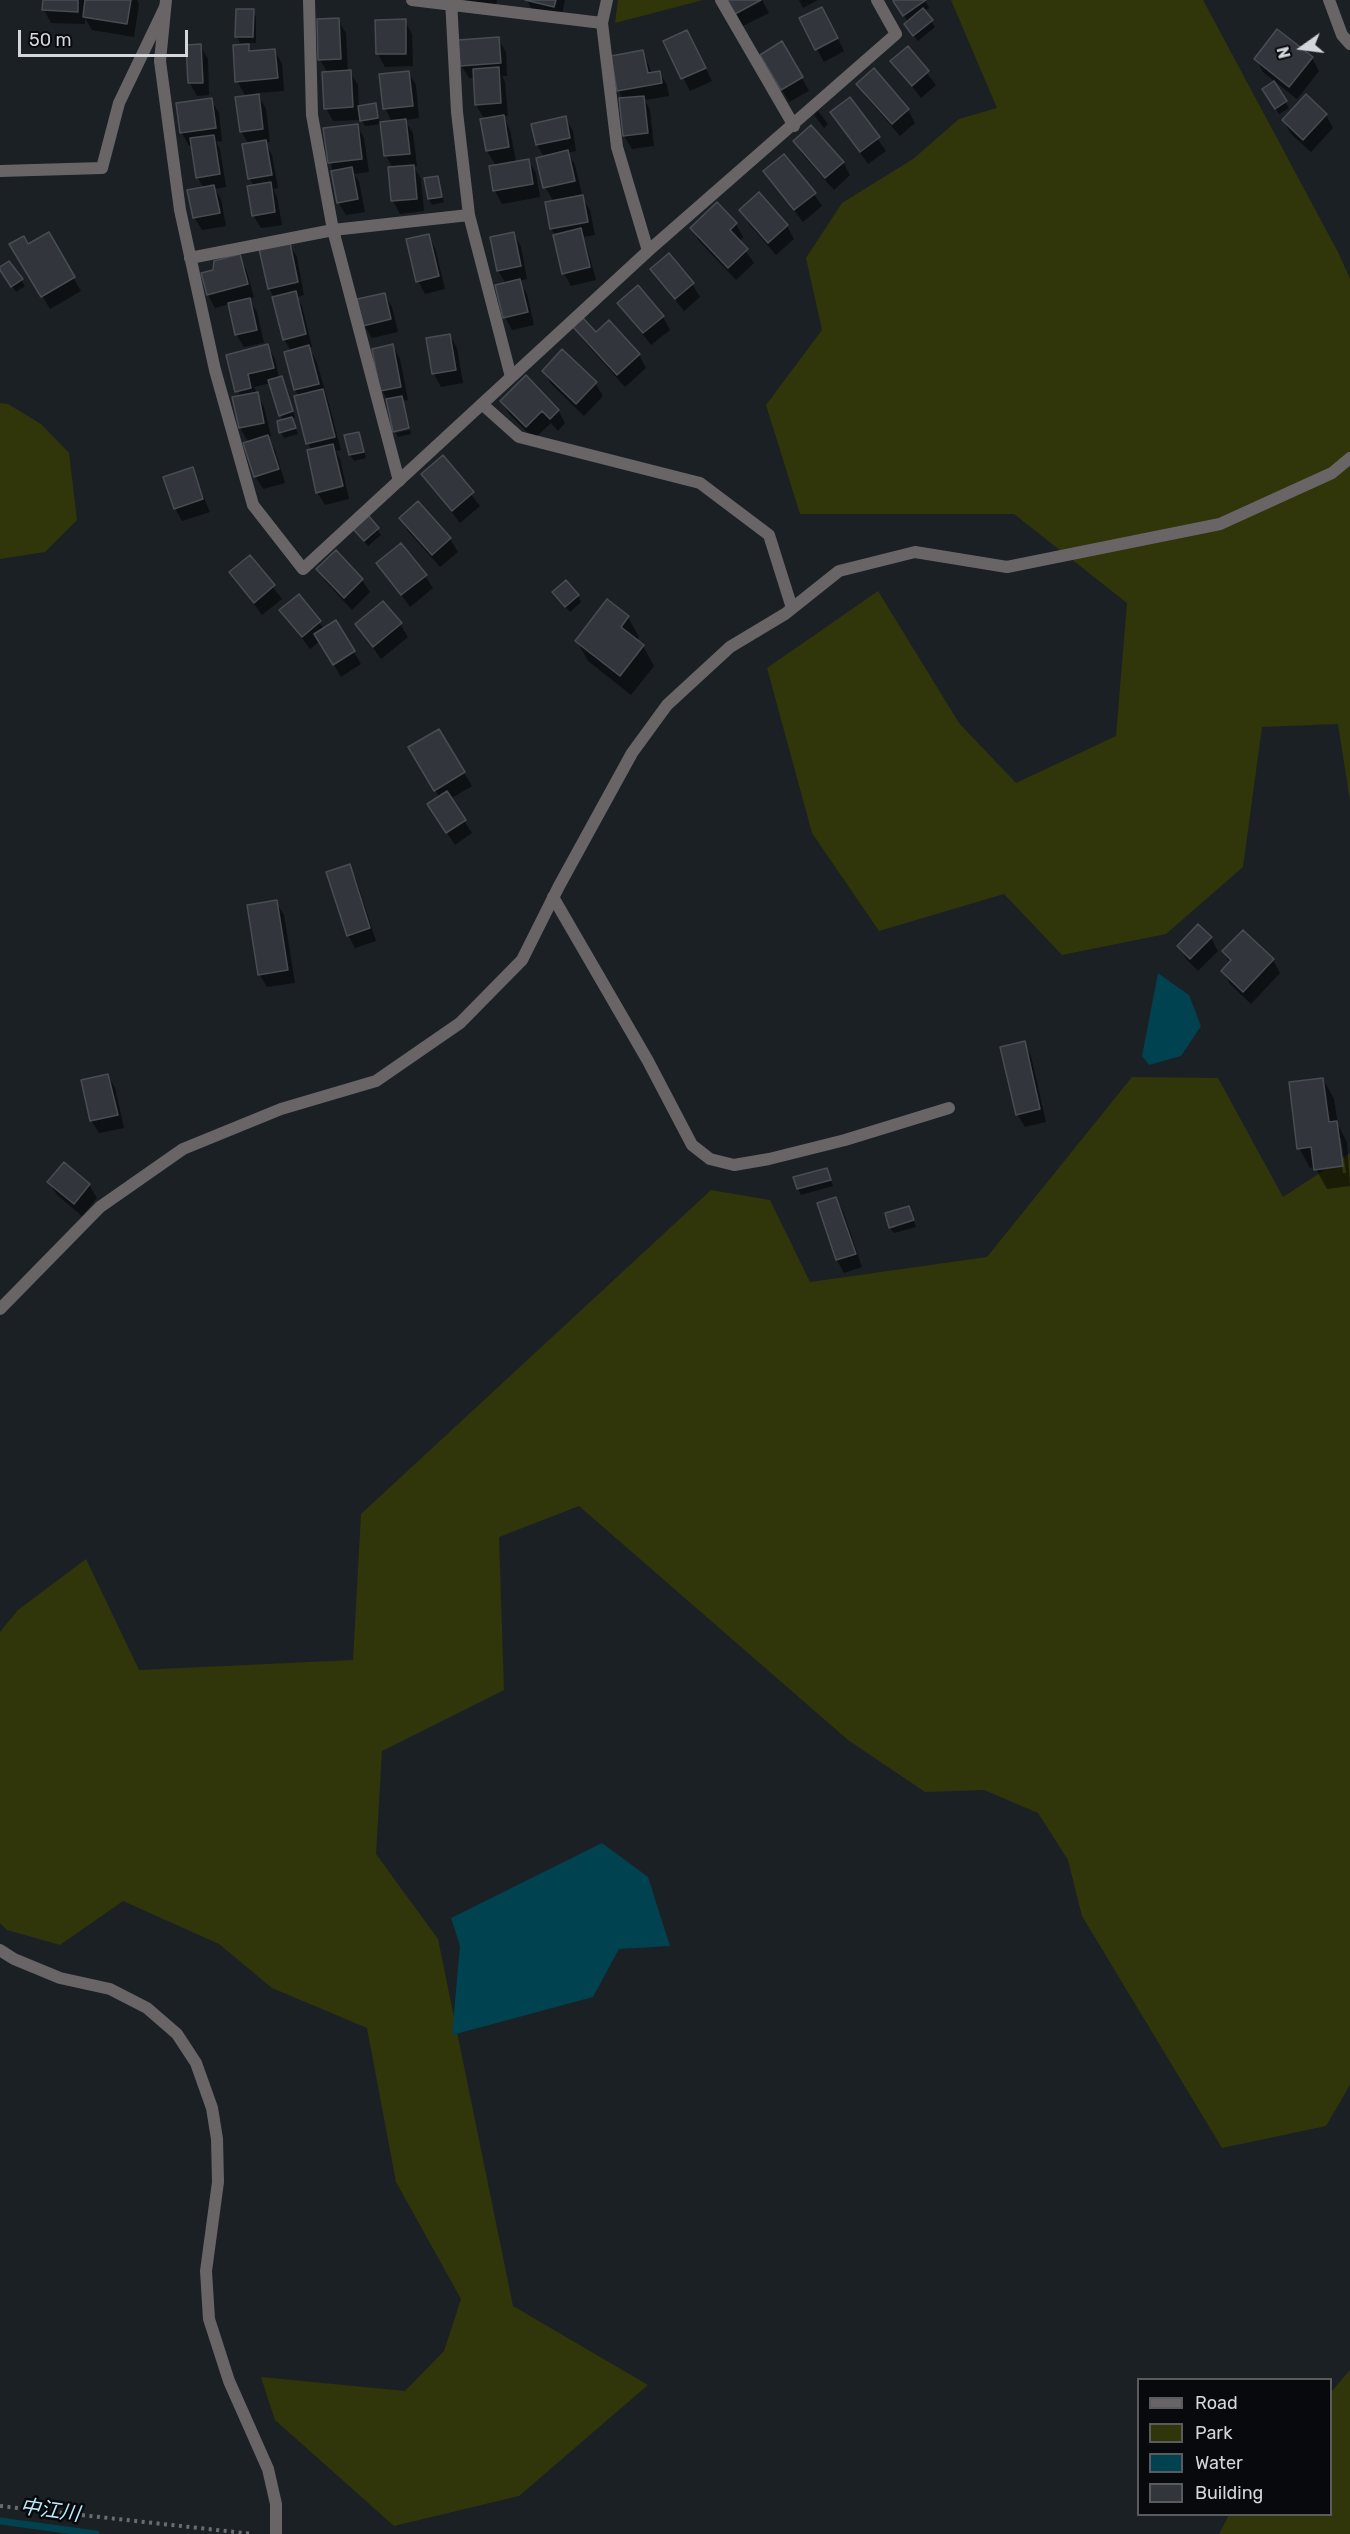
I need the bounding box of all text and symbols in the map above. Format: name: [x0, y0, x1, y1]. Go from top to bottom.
scale bar: [21, 18, 190, 56]
north arrow: [1272, 18, 1332, 78]
text: 50 m: [29, 29, 72, 51]
text: N: [1273, 45, 1295, 60]
legend: [1137, 2378, 1332, 2516]
text: Road: [1195, 2392, 1238, 2414]
text: Park: [1195, 2422, 1232, 2444]
text: Water: [1195, 2452, 1243, 2474]
text: Building: [1195, 2482, 1263, 2504]
water label: 中江川: [19, 2495, 81, 2527]

